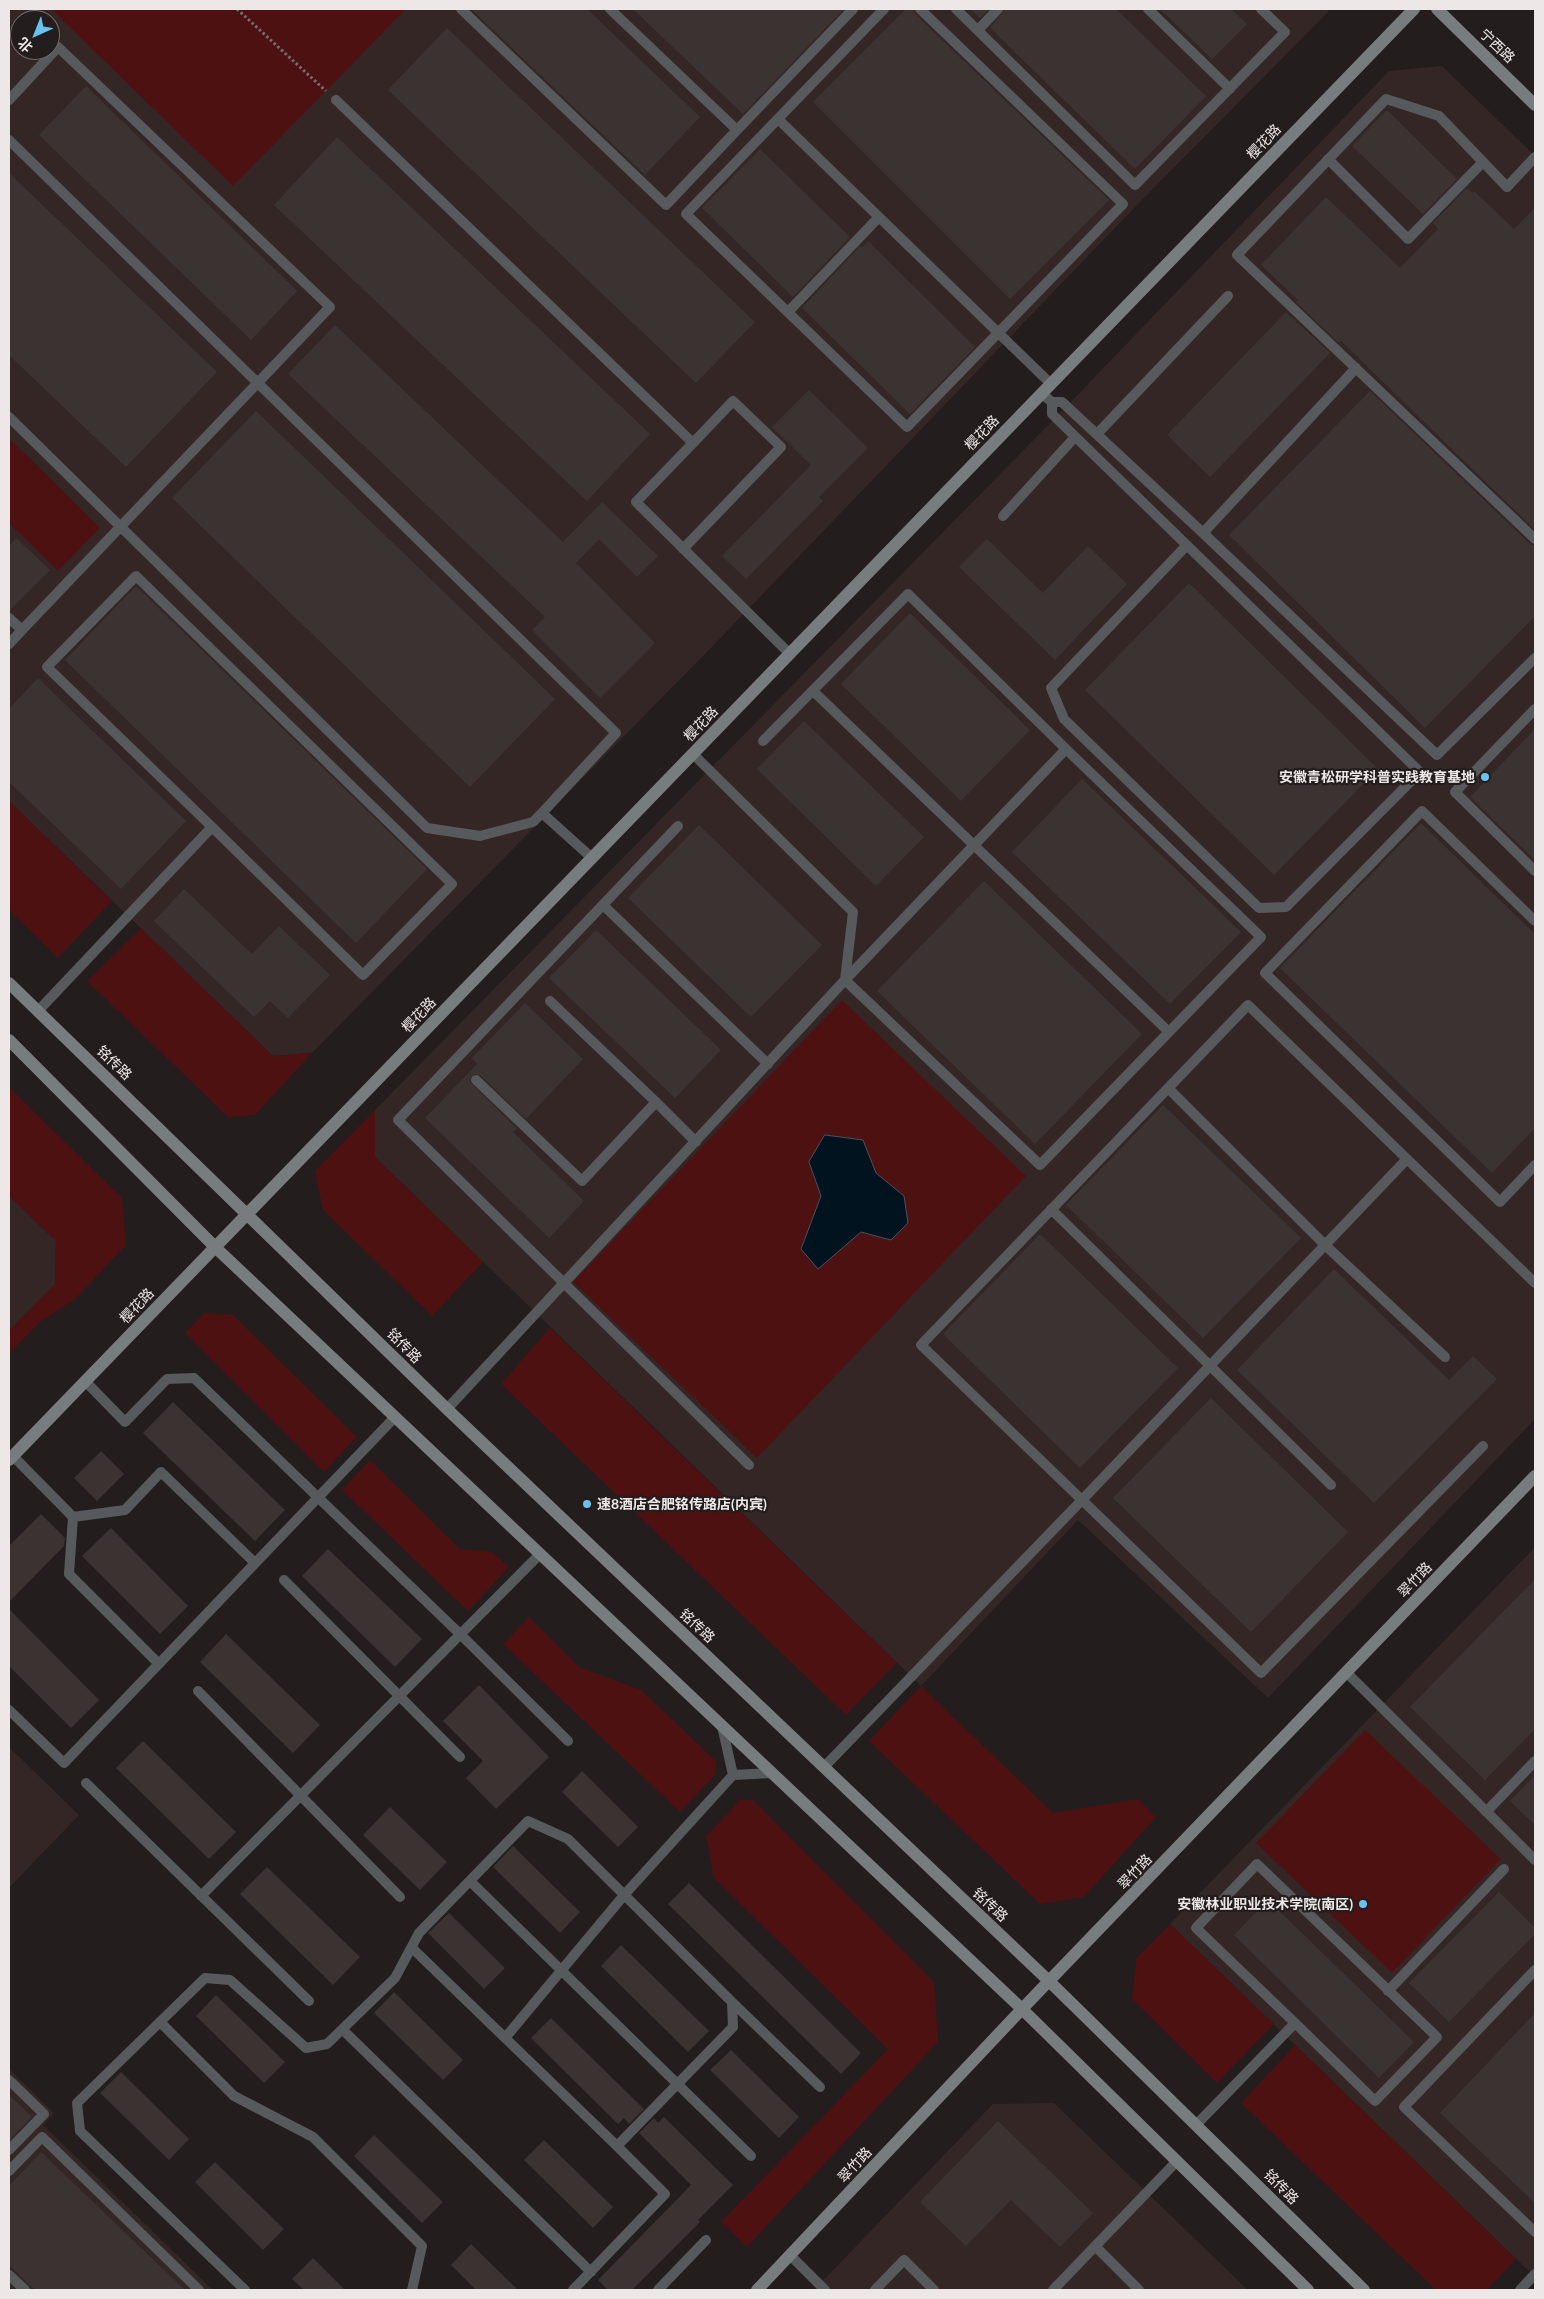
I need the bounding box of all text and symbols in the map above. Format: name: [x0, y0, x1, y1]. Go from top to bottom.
north arrow: [10, 10, 60, 60]
street label: 宁西路: [1476, 25, 1518, 67]
text: 北: [14, 34, 36, 56]
street label: 樱花路: [1243, 121, 1285, 163]
street label: 樱花路: [961, 412, 1003, 454]
street label: 樱花路: [680, 703, 722, 745]
place label: 安徽青松研学科普实践教育基地: [1279, 769, 1475, 785]
marker: 安徽青松研学科普实践教育基地: [1479, 771, 1491, 783]
street label: 樱花路: [398, 994, 440, 1036]
street label: 铭传路: [93, 1042, 135, 1084]
street label: 樱花路: [116, 1285, 158, 1327]
street label: 铭传路: [383, 1325, 425, 1367]
place label: 速8酒店合肥铭传路店(内宾): [597, 1496, 767, 1512]
marker: 速8酒店合肥铭传路店(内宾): [581, 1498, 593, 1510]
street label: 翠竹路: [1394, 1559, 1436, 1601]
street label: 铭传路: [676, 1606, 718, 1646]
street label: 翠竹路: [1114, 1851, 1156, 1893]
street label: 铭传路: [969, 1885, 1011, 1925]
place label: 安徽林业职业技术学院(南区): [1177, 1896, 1353, 1912]
marker: 安徽林业职业技术学院(南区): [1357, 1898, 1369, 1910]
street label: 翠竹路: [835, 2144, 875, 2186]
street label: 铭传路: [1260, 2166, 1302, 2208]

